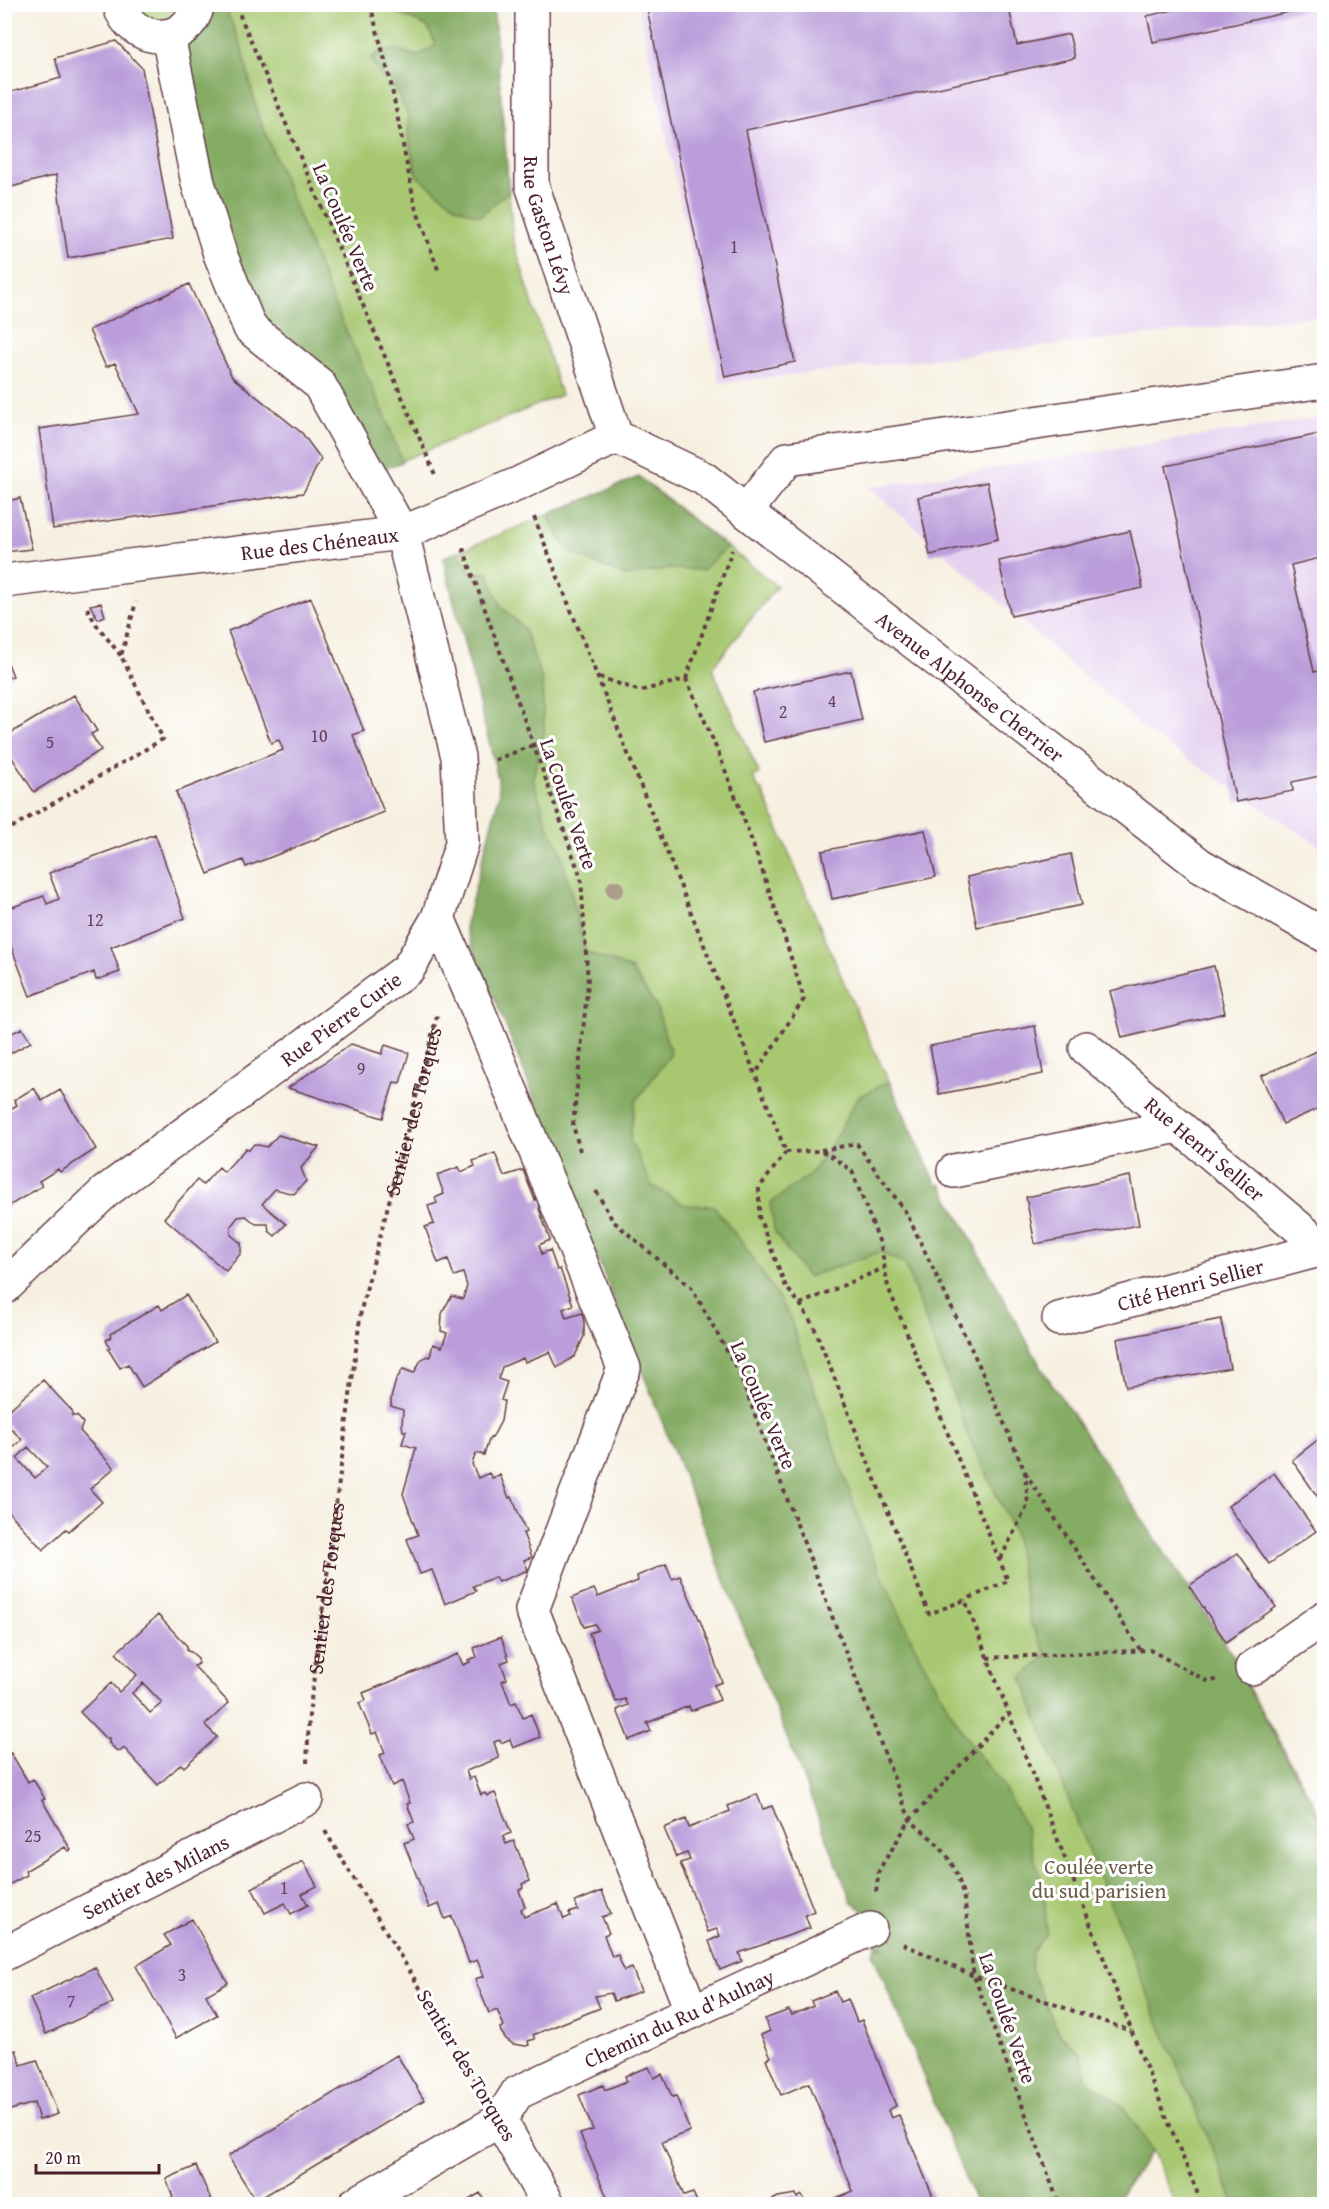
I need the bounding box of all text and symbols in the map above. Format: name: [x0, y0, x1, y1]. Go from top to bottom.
street label: Rue Gaston Lévy: [517, 156, 583, 300]
street label: La Coulée Verte: [305, 158, 387, 296]
house number: 1: [730, 233, 738, 260]
street label: Rue des Chéneaux: [239, 518, 401, 568]
street label: Avenue Alphonse Cherrier: [870, 603, 1071, 770]
house number: 4: [828, 687, 836, 714]
house number: 2: [779, 698, 787, 725]
house number: 10: [310, 722, 328, 749]
house number: 5: [46, 728, 54, 755]
street label: La Coulée Verte: [532, 734, 606, 874]
house number: 12: [86, 906, 104, 933]
street label: Rue Pierre Curie: [274, 963, 408, 1074]
street label: Sentier des Torques: [376, 1023, 449, 1199]
house number: 9: [357, 1055, 365, 1082]
street label: Rue Henri Sellier: [1138, 1089, 1272, 1209]
street label: Cité Henri Sellier: [1114, 1250, 1267, 1318]
street label: La Coulée Verte: [723, 1336, 805, 1474]
street label: Sentier des Torques: [299, 1500, 352, 1676]
house number: 25: [24, 1822, 42, 1849]
street label: Sentier des Milans: [76, 1826, 234, 1927]
park label: Coulée verte du sud parisien: [1032, 1851, 1166, 1906]
house number: 1: [280, 1874, 288, 1901]
street label: La Coulée Verte: [971, 1948, 1045, 2088]
street label: Chemin du Ru d'Aulnay: [579, 1960, 780, 2075]
house number: 3: [178, 1961, 186, 1988]
street label: Sentier des Torques: [409, 1983, 525, 2147]
house number: 7: [67, 1987, 75, 2014]
scale bar: [36, 2137, 159, 2175]
text: 20 m: [45, 2144, 81, 2171]

